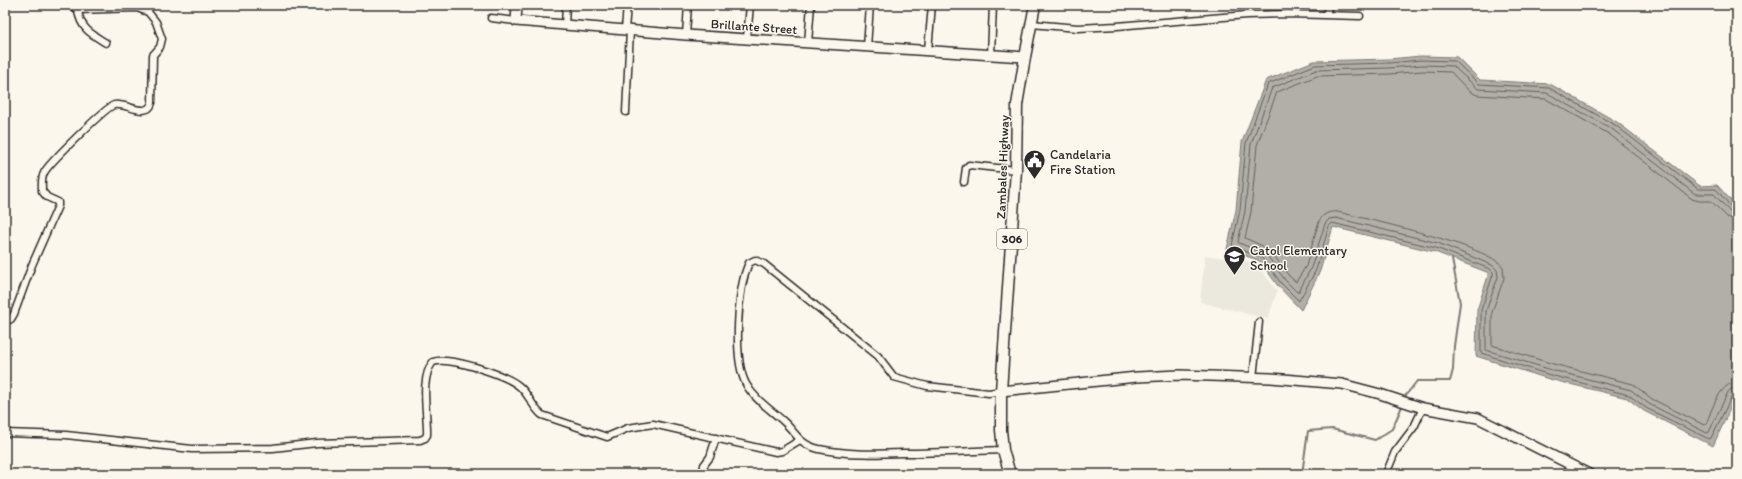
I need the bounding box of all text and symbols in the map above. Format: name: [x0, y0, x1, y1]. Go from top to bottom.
street label: Brillante Street: [710, 16, 798, 37]
street label: Zambales Highway: [993, 115, 1012, 219]
place label: Candelaria Fire Station: [1050, 147, 1116, 177]
public building icon: Candelaria Fire Station: [1022, 148, 1048, 181]
road number: 306: [997, 229, 1027, 249]
place label: Catol Elementary School: [1250, 243, 1347, 273]
school or university icon: Catol Elementary School: [1222, 244, 1248, 277]

